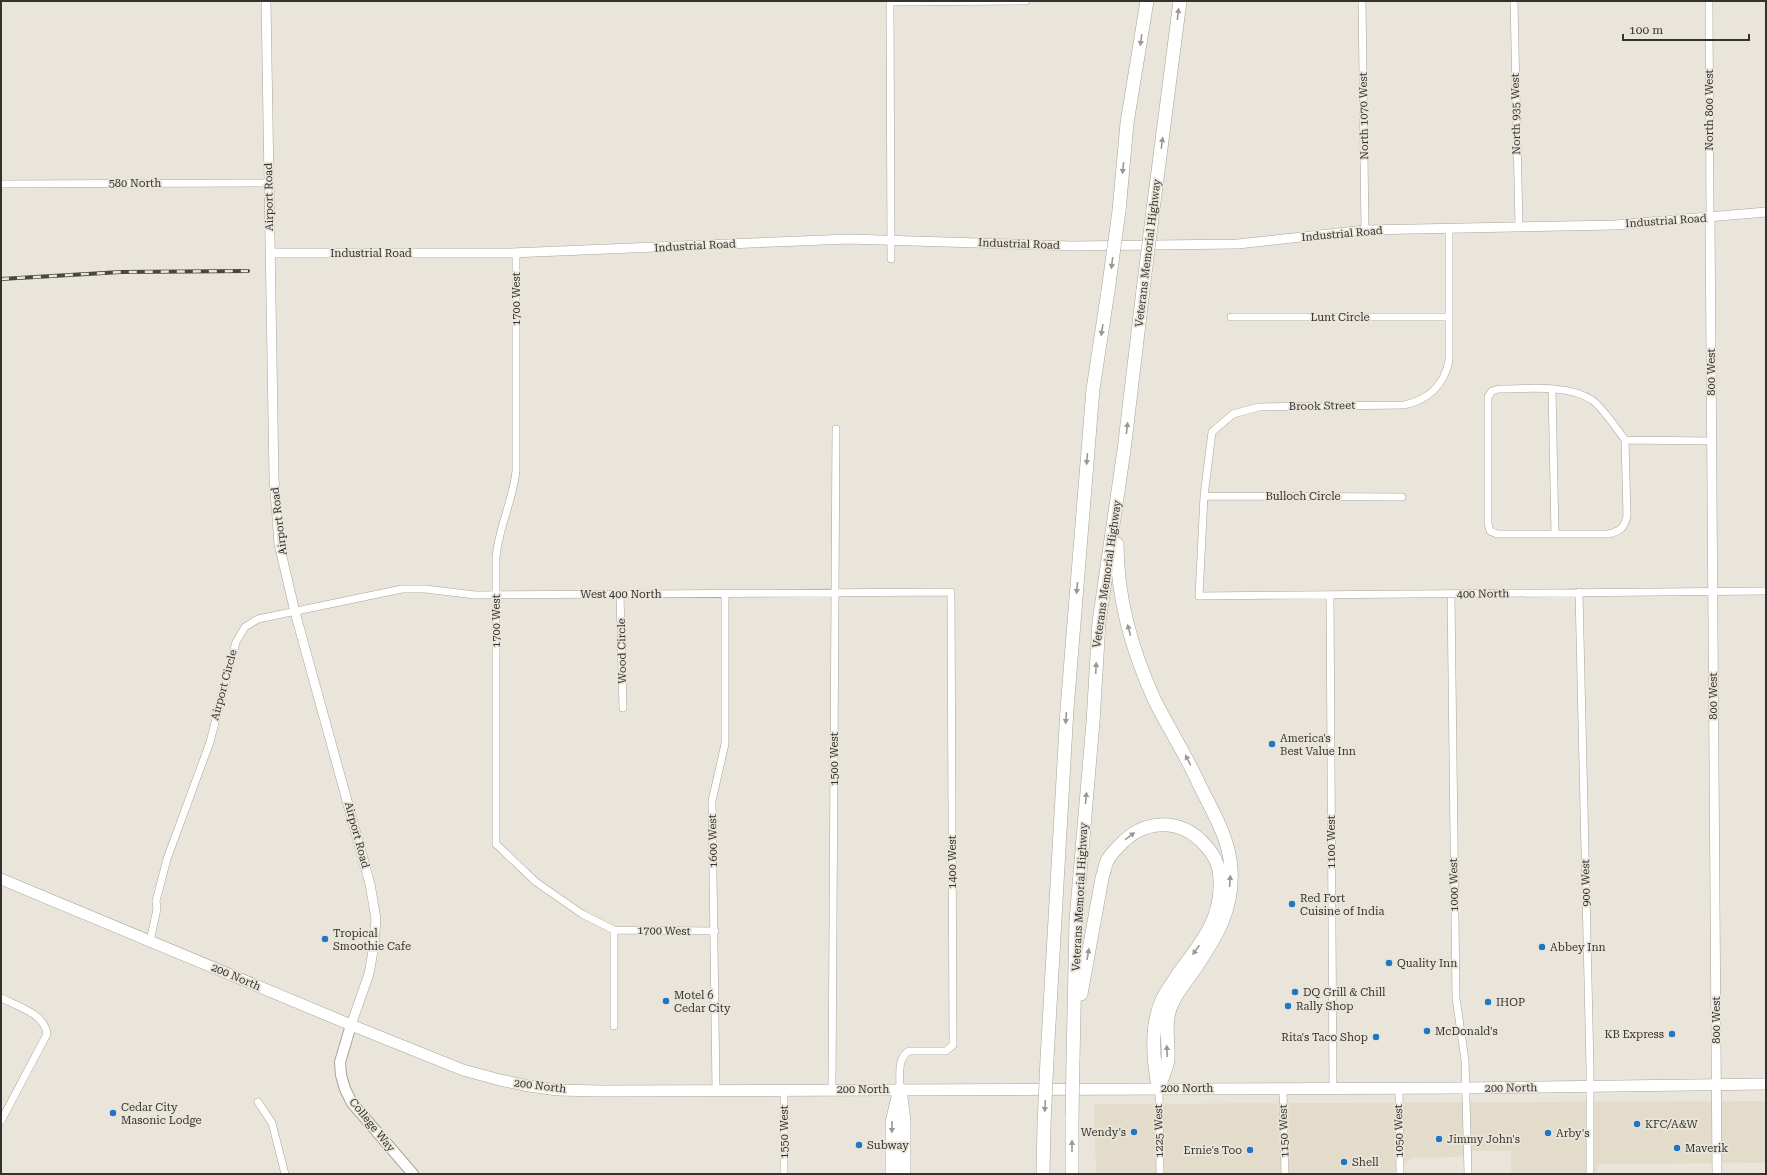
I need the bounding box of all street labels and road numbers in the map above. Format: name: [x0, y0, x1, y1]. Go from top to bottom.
street label: North 800 West: [1703, 69, 1716, 151]
street label: North 1070 West: [1357, 72, 1371, 160]
street label: North 935 West: [1509, 73, 1523, 155]
street label: Airport Road: [262, 163, 276, 231]
street label: 580 North: [109, 177, 161, 190]
street label: Veterans Memorial Highway: [1132, 178, 1164, 328]
street label: Industrial Road: [1625, 212, 1707, 230]
street label: Industrial Road: [1301, 224, 1383, 244]
street label: Industrial Road: [978, 236, 1060, 252]
street label: Industrial Road: [654, 237, 736, 255]
street label: Industrial Road: [330, 247, 412, 260]
street label: 1700 West: [510, 272, 523, 326]
street label: Lunt Circle: [1310, 311, 1370, 324]
street label: 800 West: [1705, 348, 1718, 396]
street label: Brook Street: [1289, 399, 1355, 413]
street label: Airport Road: [268, 486, 290, 556]
street label: Bulloch Circle: [1265, 490, 1341, 503]
street label: Veterans Memorial Highway: [1090, 499, 1124, 649]
street label: 400 North: [1457, 587, 1509, 601]
street label: West 400 North: [580, 588, 662, 601]
street label: 1700 West: [490, 594, 503, 648]
street label: Wood Circle: [615, 618, 629, 684]
street label: Airport Circle: [208, 648, 240, 722]
street label: 800 West: [1707, 672, 1720, 720]
street label: 1500 West: [828, 732, 841, 786]
street label: Airport Road: [342, 800, 372, 870]
street label: 1600 West: [706, 814, 720, 868]
street label: 1100 West: [1325, 815, 1338, 869]
street label: Veterans Memorial Highway: [1070, 822, 1090, 972]
street label: 1400 West: [946, 835, 959, 889]
street label: 1000 West: [1447, 858, 1461, 912]
street label: 900 West: [1579, 859, 1593, 907]
street label: 1700 West: [637, 924, 691, 938]
street label: 200 North: [209, 961, 263, 993]
street label: 800 West: [1710, 996, 1723, 1044]
street label: 200 North: [513, 1076, 567, 1096]
street label: 200 North: [1485, 1081, 1537, 1095]
street label: 200 North: [1161, 1082, 1213, 1095]
street label: 200 North: [837, 1083, 889, 1096]
street label: College Way: [346, 1096, 398, 1155]
street label: 1225 West: [1152, 1104, 1166, 1158]
street label: 1150 West: [1277, 1104, 1291, 1158]
street label: 1050 West: [1392, 1104, 1406, 1158]
street label: 1550 West: [778, 1105, 791, 1159]

